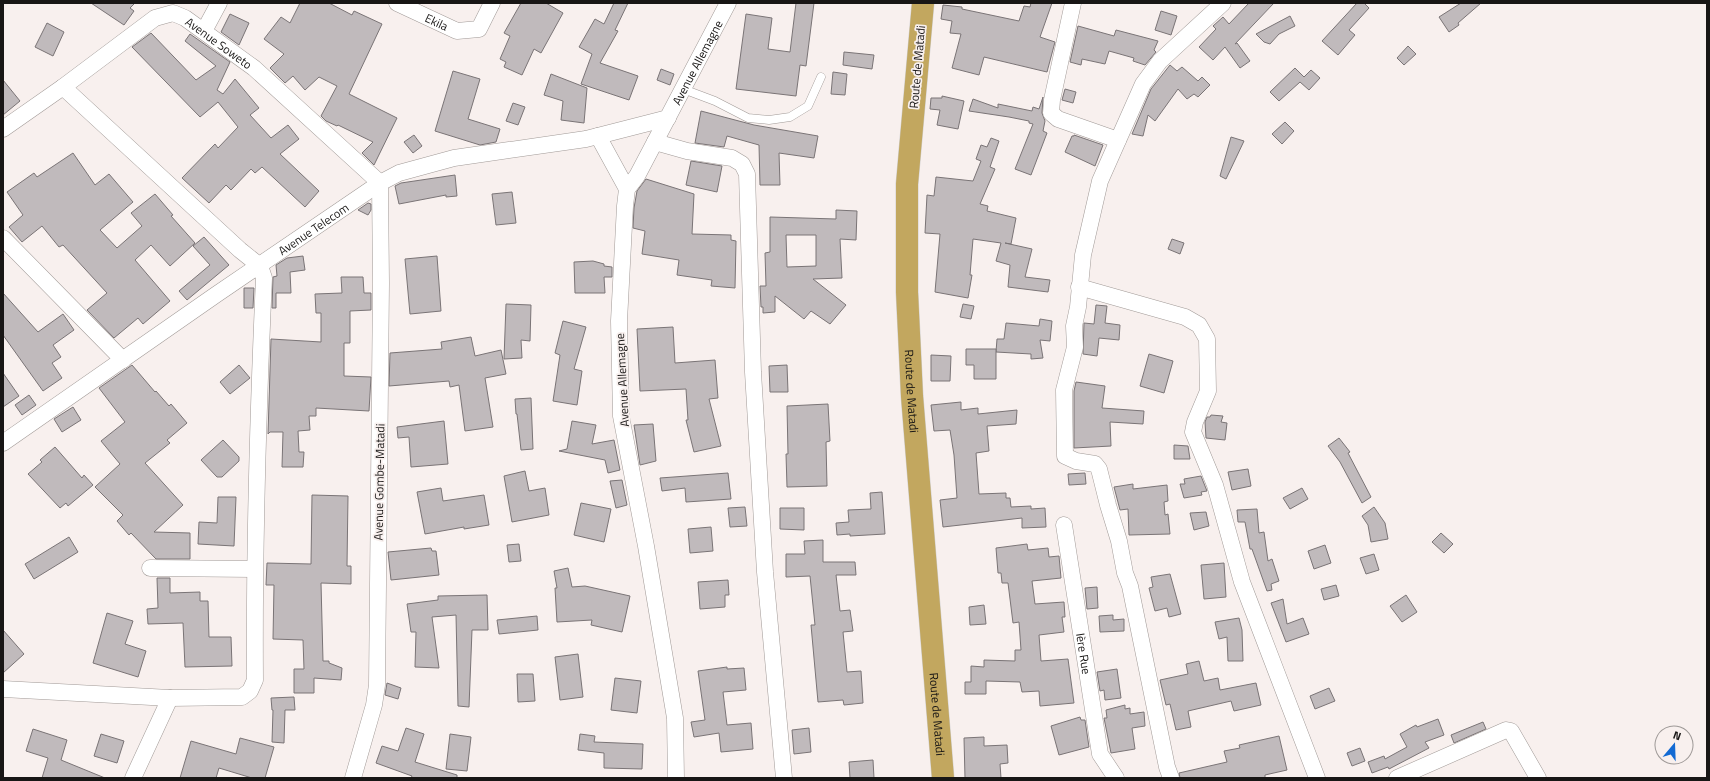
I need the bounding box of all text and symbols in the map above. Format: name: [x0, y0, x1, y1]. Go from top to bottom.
street label: Ekila: [422, 8, 452, 35]
street label: Avenue Soweto: [182, 12, 257, 73]
street label: Avenue Allemagne: [667, 16, 727, 108]
street label: Route de Matadi: [904, 25, 930, 109]
street label: Avenue Telecom: [274, 198, 352, 259]
street label: Avenue Allemagne: [610, 333, 634, 427]
street label: Route de Matadi: [900, 349, 924, 433]
street label: Avenue Gombe-Matadi: [368, 423, 390, 541]
street label: Ière Rue: [1072, 631, 1097, 675]
street label: Route de Matadi: [925, 672, 951, 756]
north arrow: [1654, 725, 1694, 765]
text: N: [1671, 727, 1683, 744]

